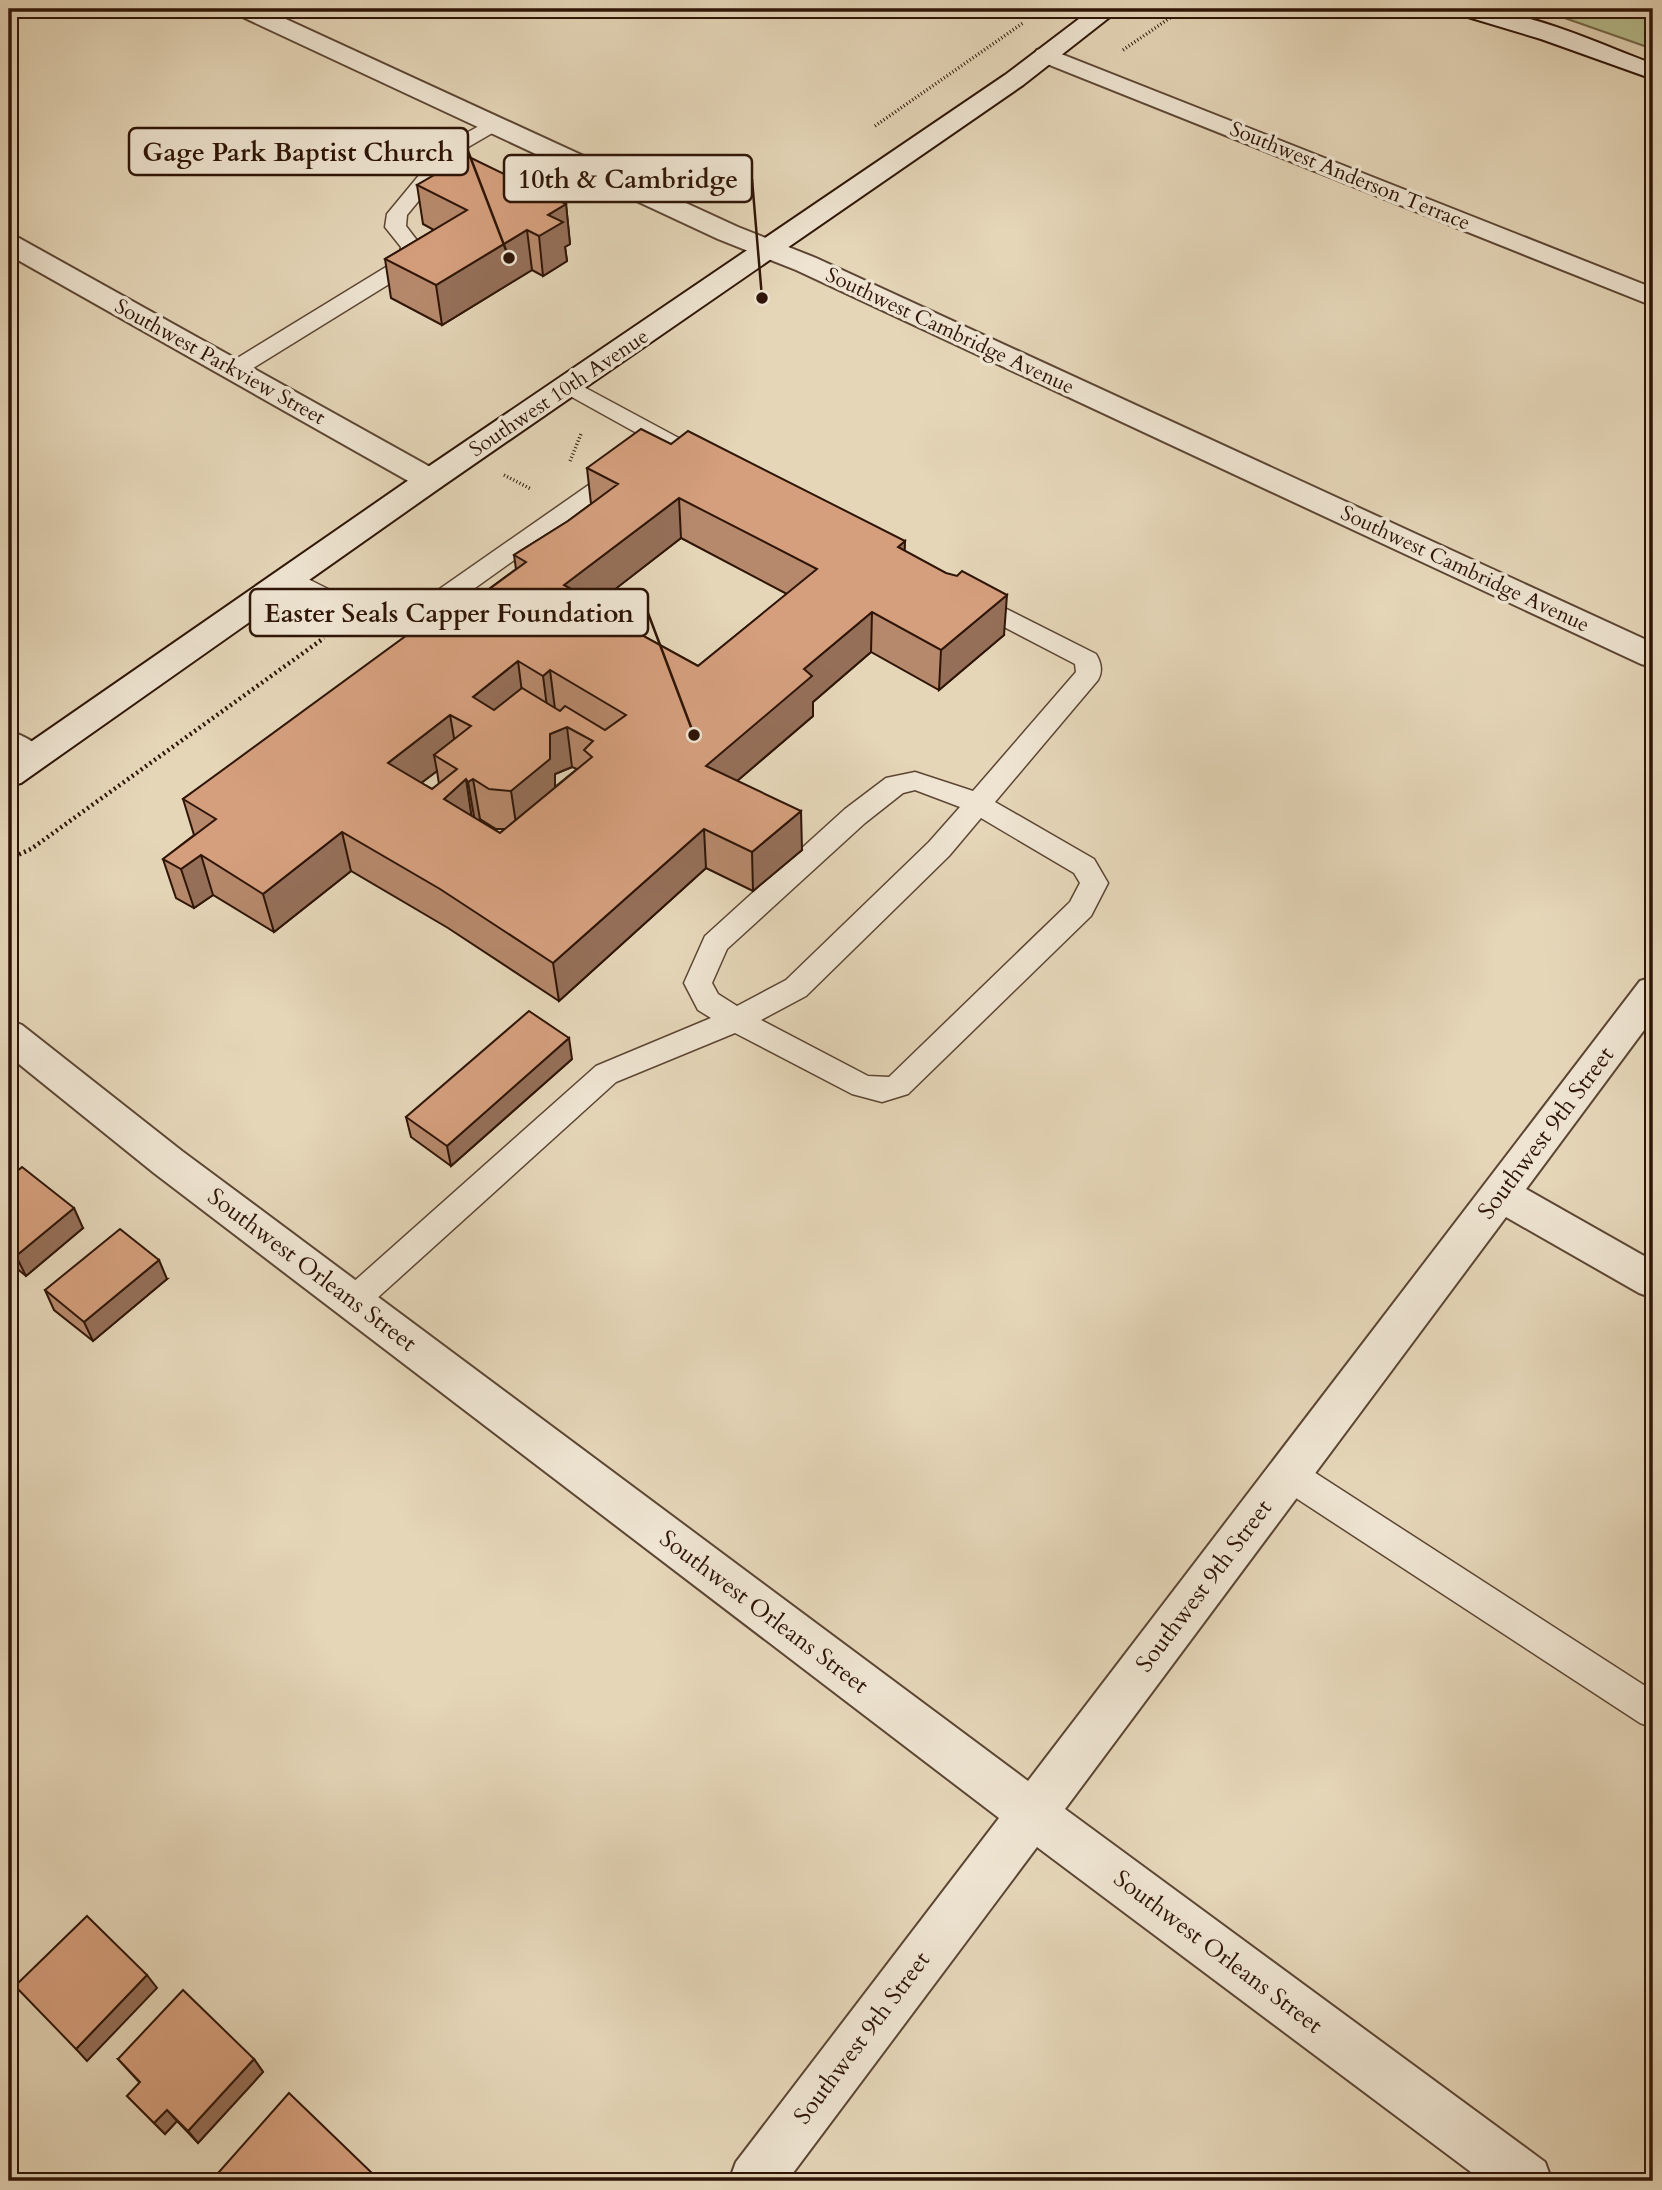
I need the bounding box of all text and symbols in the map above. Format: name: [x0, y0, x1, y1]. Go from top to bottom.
street label: Southwest Anderson Terrace: [1225, 114, 1475, 238]
callout: Gage Park Baptist Church: [129, 128, 468, 175]
text: Gage Park Baptist Church: [142, 135, 454, 170]
callout: 10th & Cambridge: [504, 155, 752, 202]
text: 10th & Cambridge: [518, 162, 738, 197]
street label: Southwest Cambridge Avenue: [821, 261, 1079, 401]
street label: Southwest Parkview Street: [109, 292, 331, 432]
street label: Southwest 10th Avenue: [464, 322, 654, 464]
street label: Southwest Cambridge Avenue: [1336, 499, 1594, 639]
callout: Easter Seals Capper Foundation: [250, 589, 648, 636]
text: Easter Seals Capper Foundation: [264, 596, 634, 631]
street label: Southwest 9th Street: [1470, 1040, 1622, 1226]
street label: Southwest Orleans Street: [201, 1180, 424, 1360]
street label: Southwest 9th Street: [1128, 1493, 1280, 1679]
street label: Southwest Orleans Street: [653, 1522, 876, 1702]
street label: Southwest Orleans Street: [1107, 1862, 1330, 2042]
street label: Southwest 9th Street: [786, 1945, 938, 2131]

